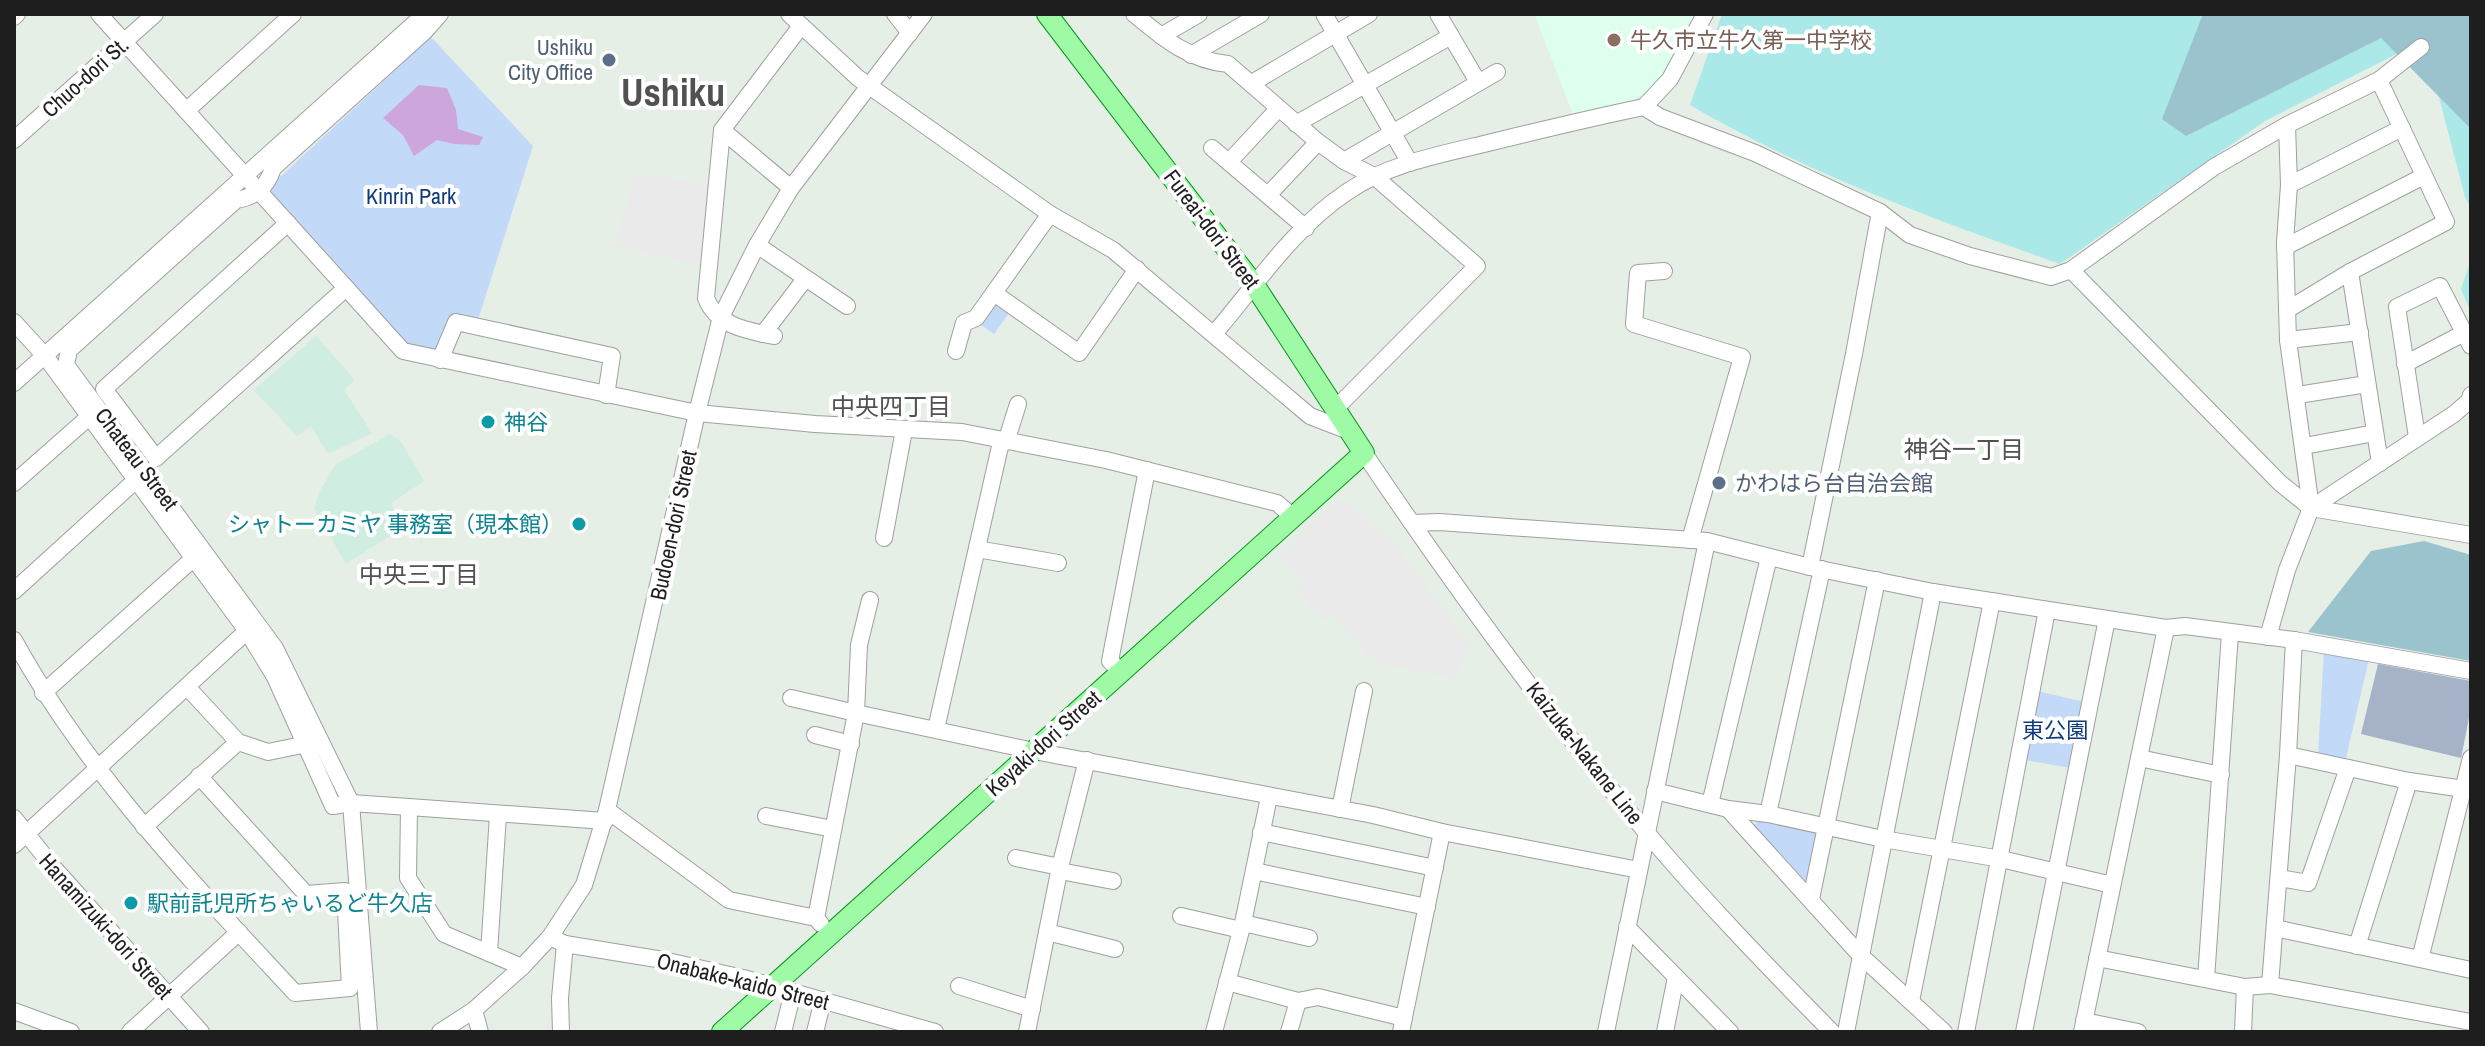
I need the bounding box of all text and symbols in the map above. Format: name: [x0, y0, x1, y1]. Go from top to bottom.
place label: 牛久市立牛久第一中学校: [1630, 25, 1872, 55]
street label: Chuo-dori St.: [35, 30, 135, 124]
marker: 牛久市立牛久第一中学校: [1605, 31, 1623, 49]
place label: Ushiku City Office: [508, 32, 593, 87]
marker: Ushiku City Office: [600, 51, 618, 69]
district label: Ushiku: [621, 67, 725, 118]
street label: Fureai-dori Street: [1157, 163, 1267, 295]
park label: Kinrin Park: [366, 181, 457, 211]
district label: 中央四丁目: [831, 390, 951, 422]
street label: Chateau Street: [89, 402, 185, 516]
place label: 神谷: [504, 407, 548, 437]
marker: 神谷: [479, 413, 497, 431]
district label: 神谷一丁目: [1904, 433, 2024, 465]
street label: Budoen-dori Street: [642, 447, 704, 603]
place label: かわはら台自治会館: [1735, 468, 1933, 498]
marker: かわはら台自治会館: [1710, 474, 1728, 492]
place label: シャトーカミヤ 事務室（現本館）: [228, 509, 563, 539]
marker: シャトーカミヤ 事務室（現本館）: [570, 515, 588, 533]
district label: 中央三丁目: [359, 558, 479, 590]
street label: Kaizuka-Nakane Line: [1520, 675, 1650, 831]
street label: Keyaki-dori Street: [979, 683, 1107, 803]
park label: 東公園: [2022, 715, 2088, 745]
street label: Hanamizuki-dori Street: [32, 847, 180, 1005]
place label: 駅前託児所ちゃいるど牛久店: [147, 888, 433, 918]
marker: 駅前託児所ちゃいるど牛久店: [122, 894, 140, 912]
street label: Onabake-kaido Street: [654, 945, 832, 1017]

